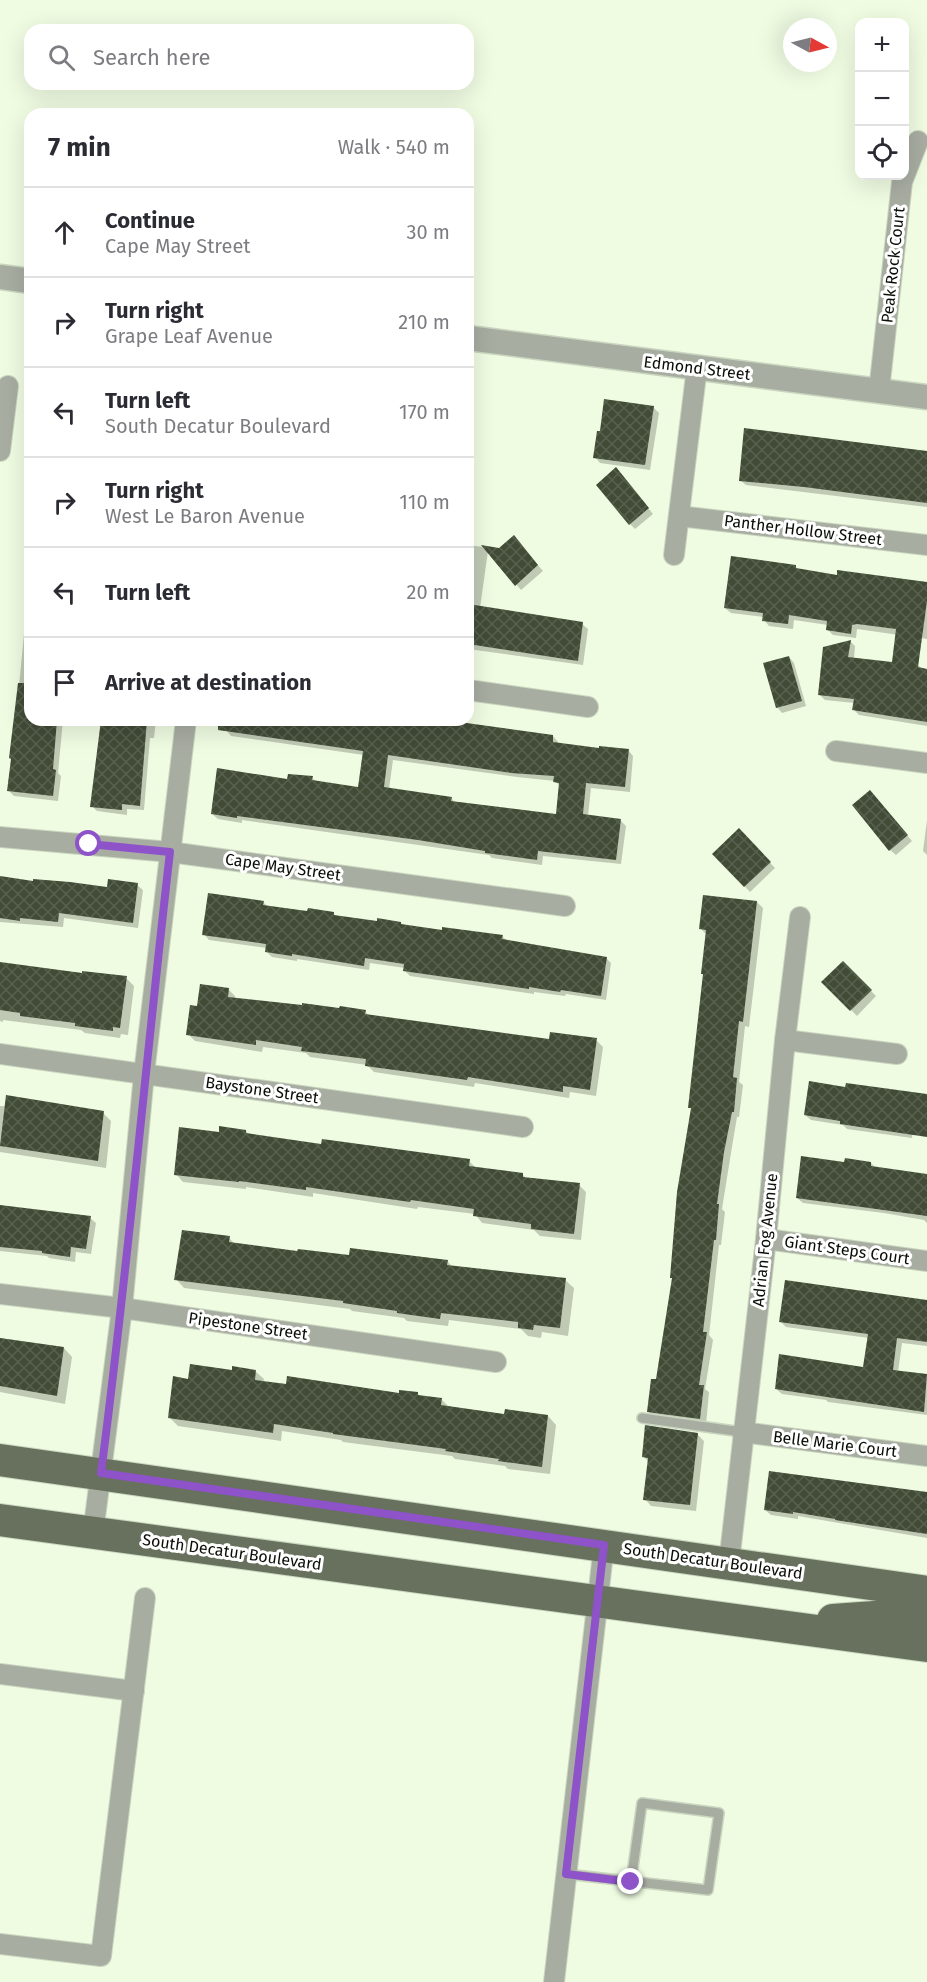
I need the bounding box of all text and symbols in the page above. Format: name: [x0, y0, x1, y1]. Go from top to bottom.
north arrow: [783, 18, 837, 72]
map controls: [855, 18, 909, 180]
button: +: [855, 18, 909, 72]
search box: [24, 24, 474, 90]
icon: search: [45, 41, 78, 74]
text: Search here: [93, 44, 211, 71]
button: −: [855, 72, 909, 126]
button: locate: [855, 126, 909, 180]
text: 7 min: [48, 132, 111, 163]
text: Walk · 540 m: [338, 135, 450, 159]
street label: Peak Rock Court: [877, 206, 909, 324]
text: Continue: [105, 207, 195, 234]
icon: ahead: [48, 216, 81, 249]
text: 30 m: [406, 220, 450, 244]
text: Cape May Street: [105, 234, 251, 258]
text: Turn right: [105, 297, 204, 324]
icon: right: [48, 306, 81, 339]
text: 210 m: [398, 310, 450, 334]
text: Grape Leaf Avenue: [105, 324, 273, 348]
street label: Edmond Street: [643, 352, 752, 384]
text: Turn left: [105, 387, 190, 414]
icon: left: [48, 396, 81, 429]
text: 170 m: [399, 400, 450, 424]
text: South Decatur Boulevard: [105, 414, 331, 438]
text: Turn right: [105, 477, 204, 504]
icon: right: [48, 486, 81, 519]
text: 110 m: [399, 490, 450, 514]
text: West Le Baron Avenue: [105, 504, 305, 528]
street label: Panther Hollow Street: [723, 511, 883, 549]
icon: left: [48, 576, 81, 609]
text: Turn left: [105, 579, 190, 606]
text: 20 m: [407, 580, 450, 604]
icon: arrive: [48, 666, 81, 699]
text: Arrive at destination: [105, 669, 312, 696]
route start: [75, 830, 101, 856]
street label: Cape May Street: [224, 849, 342, 885]
street label: Baystone Street: [204, 1073, 320, 1107]
street label: Adrian Fog Avenue: [749, 1172, 781, 1308]
street label: Giant Steps Court: [783, 1232, 911, 1268]
street label: Pipestone Street: [187, 1308, 309, 1344]
street label: Belle Marie Court: [772, 1427, 898, 1461]
street label: South Decatur Boulevard: [141, 1530, 323, 1574]
street label: South Decatur Boulevard: [622, 1539, 804, 1583]
route end: [617, 1868, 643, 1894]

